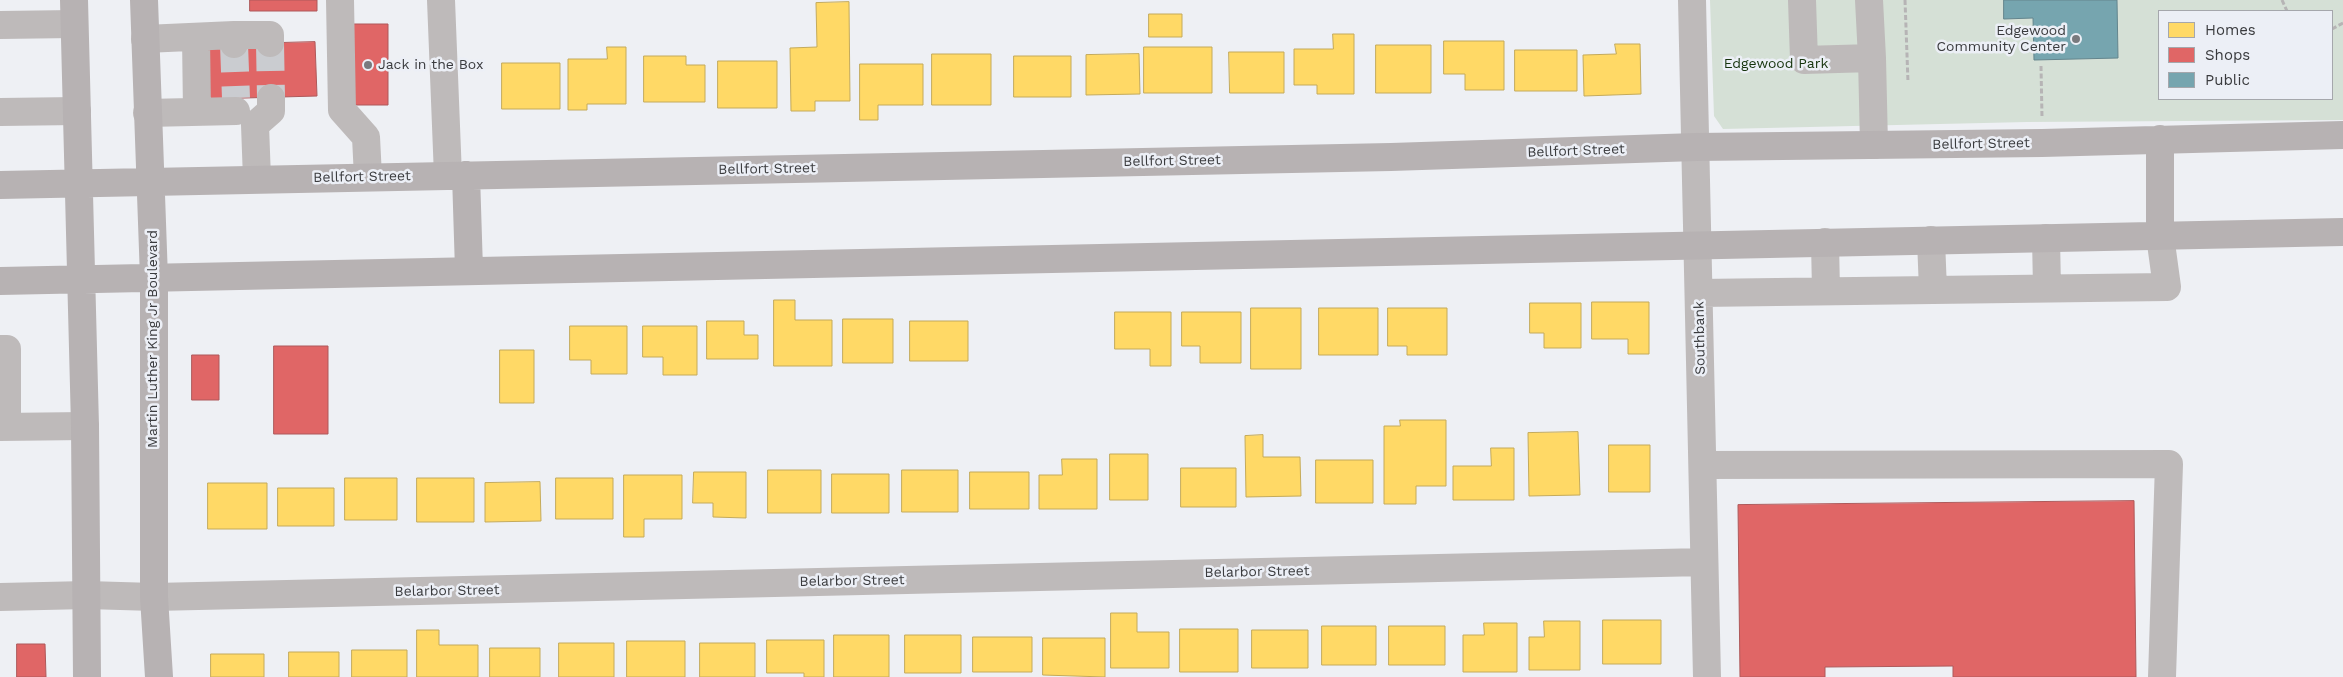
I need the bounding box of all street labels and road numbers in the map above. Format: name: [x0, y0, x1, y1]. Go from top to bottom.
street label: Bellfort Street: [1932, 135, 2030, 153]
street label: Bellfort Street: [1527, 141, 1625, 161]
street label: Bellfort Street: [1123, 152, 1221, 170]
street label: Bellfort Street: [718, 160, 816, 178]
street label: Bellfort Street: [313, 168, 411, 186]
street label: Martin Luther King Jr Boulevard: [145, 230, 161, 448]
street label: Southbank: [1691, 301, 1709, 375]
street label: Belarbor Street: [1204, 563, 1310, 581]
street label: Belarbor Street: [799, 572, 905, 590]
street label: Belarbor Street: [394, 582, 500, 600]

